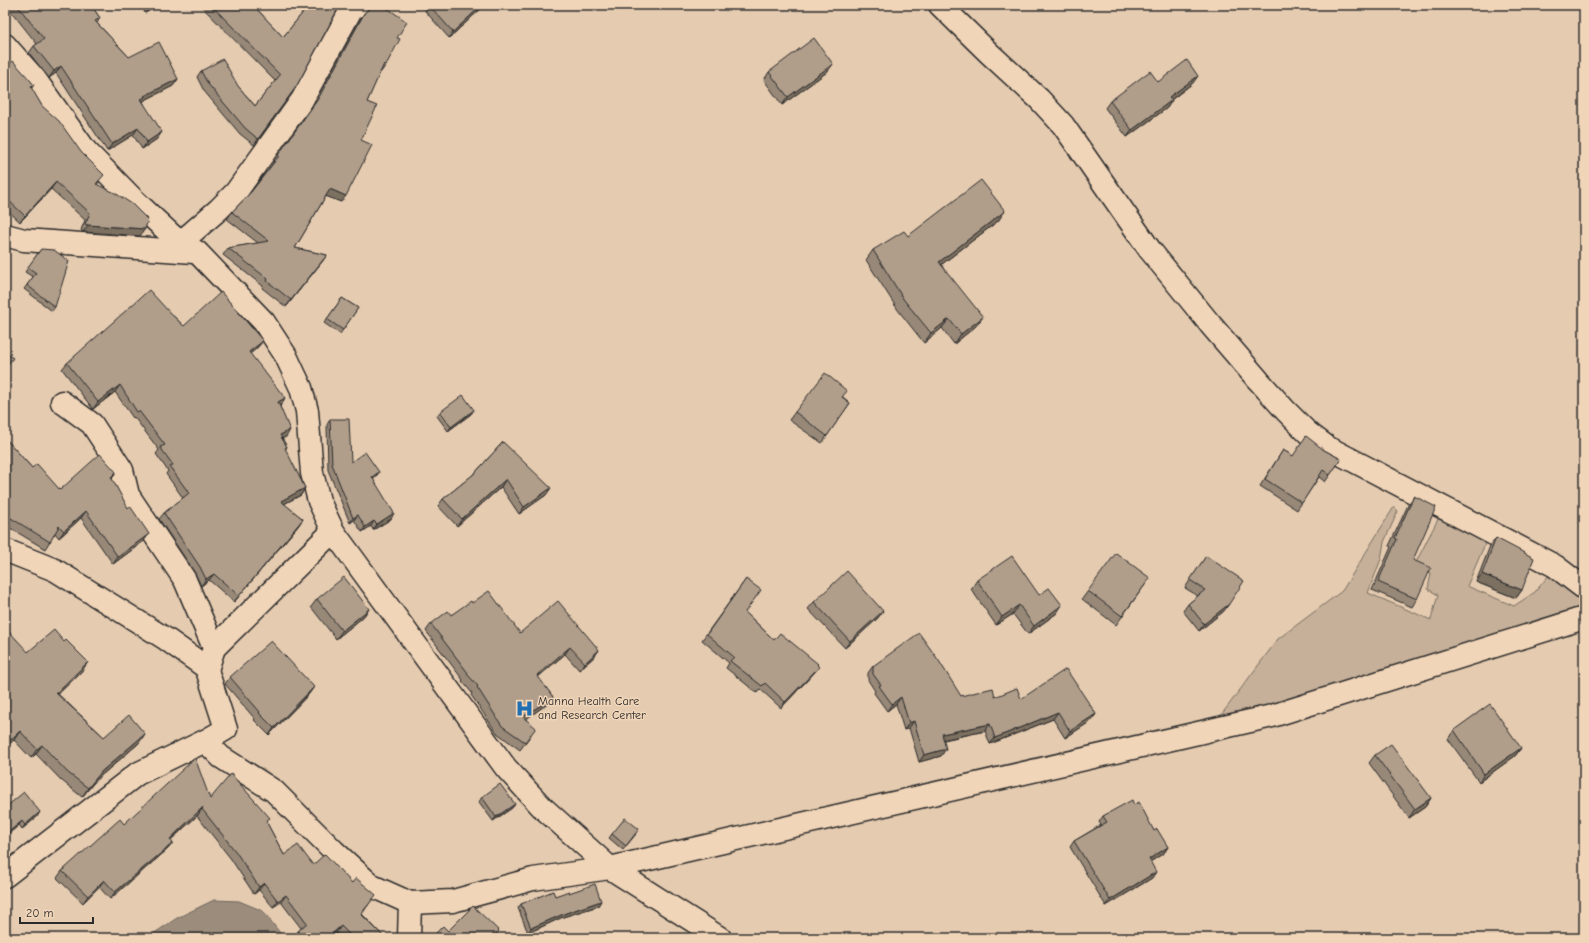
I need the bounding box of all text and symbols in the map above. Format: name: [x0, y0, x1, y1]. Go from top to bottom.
place label: Manna Health Care and Research Center: [538, 694, 646, 722]
hospital icon: Manna Health Care and Research Center: [515, 698, 535, 718]
scale bar: [20, 899, 93, 925]
text: 20 m: [26, 906, 54, 920]

